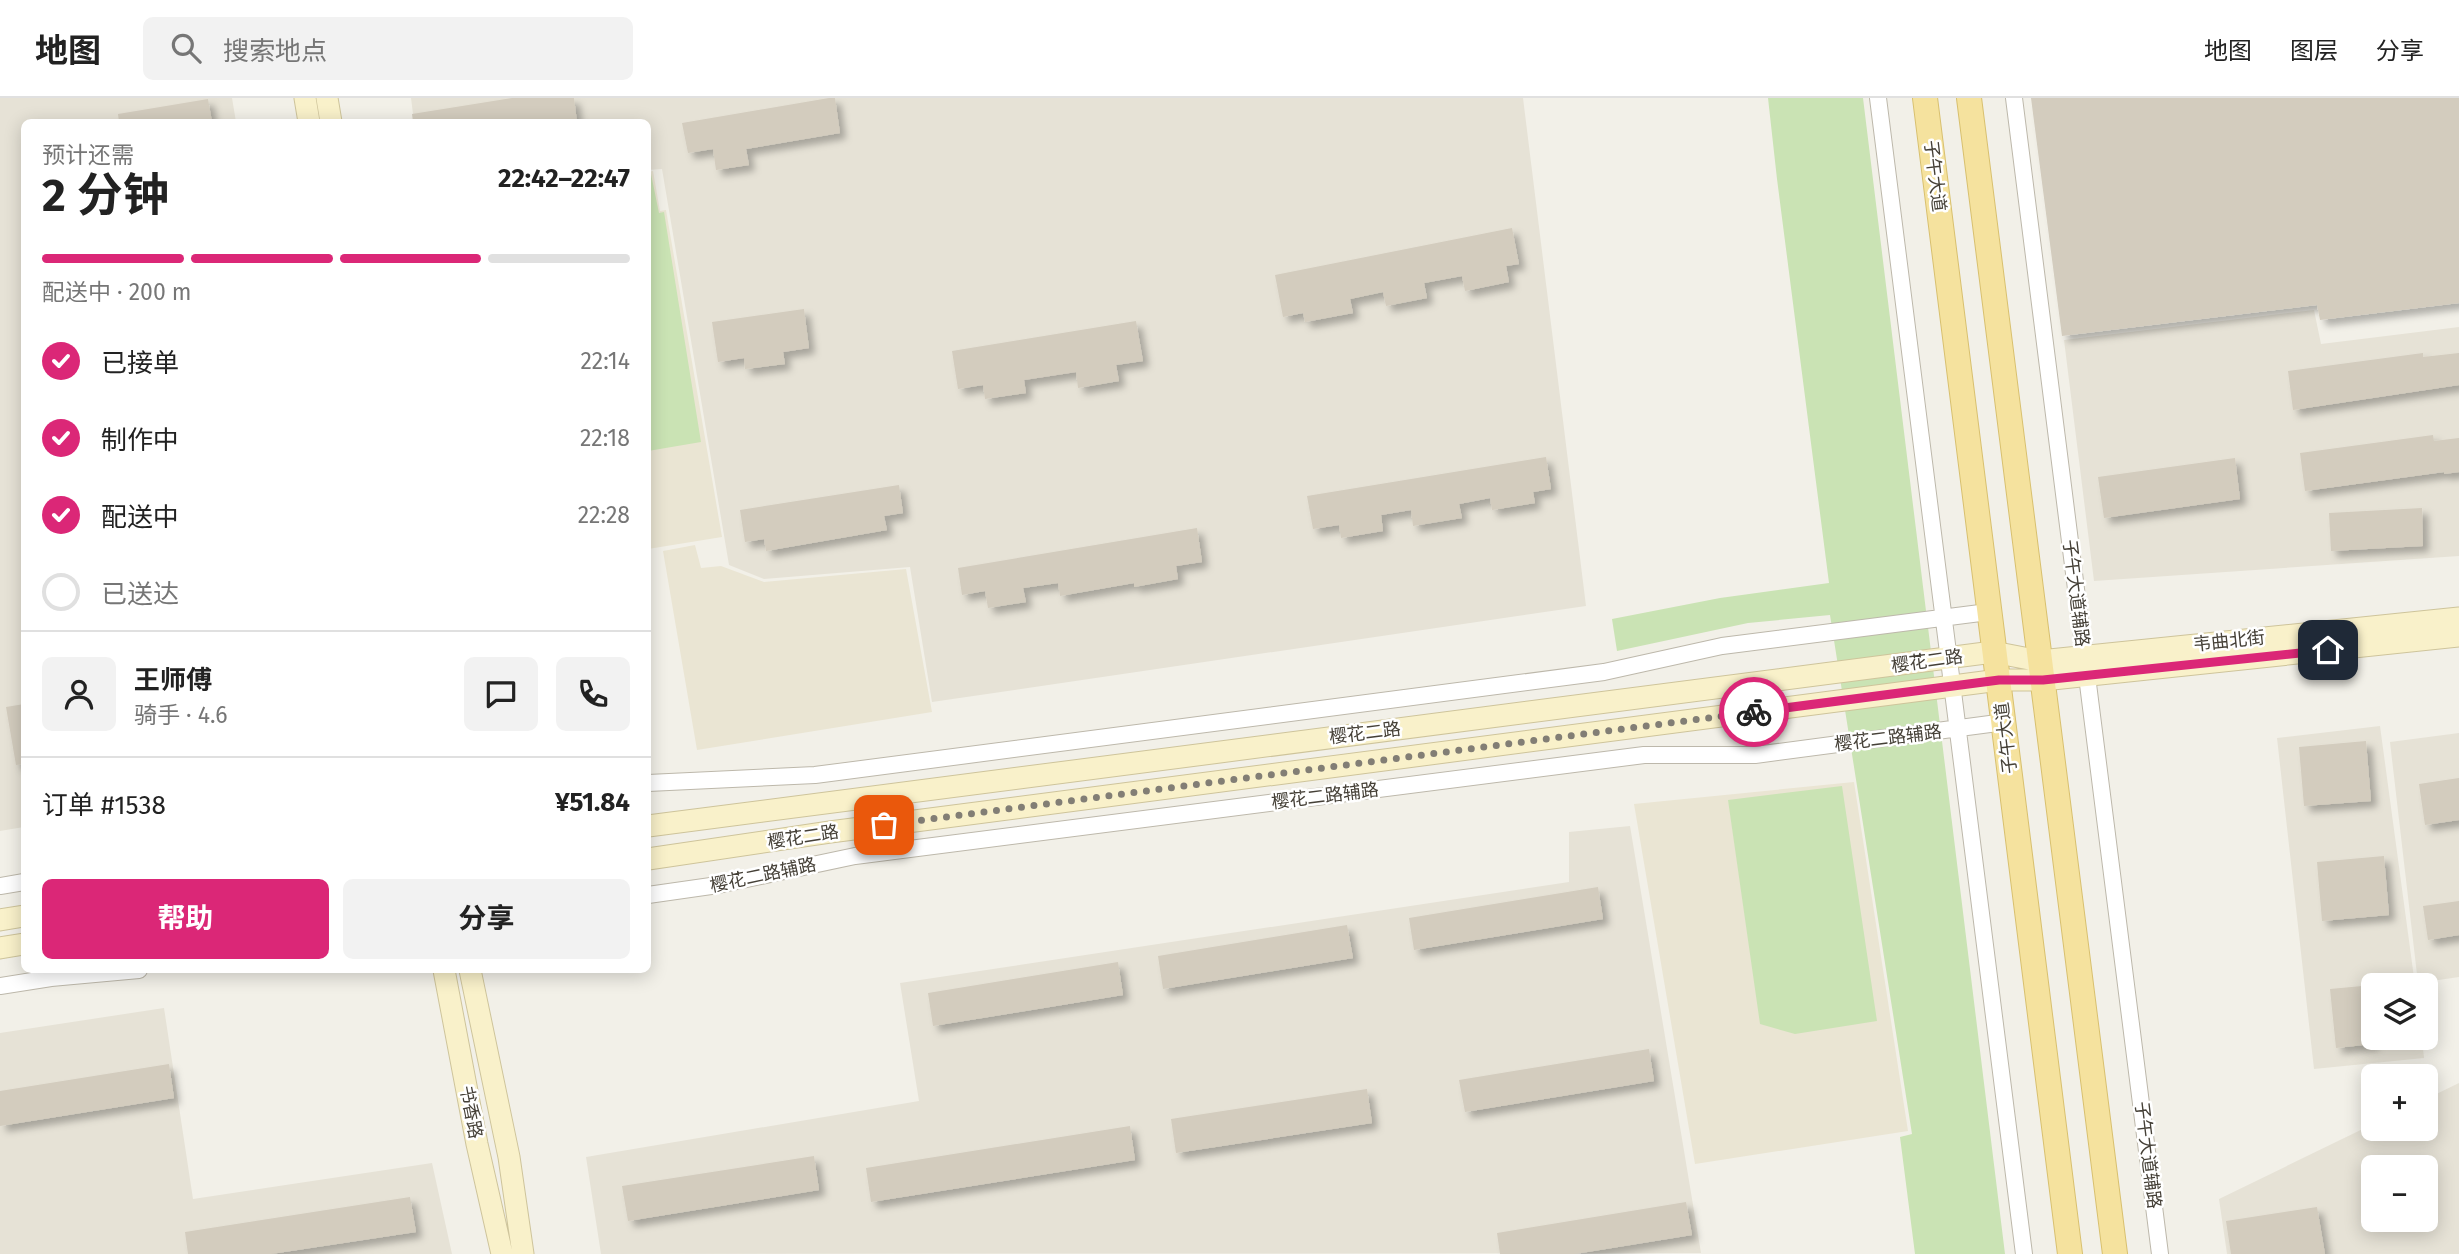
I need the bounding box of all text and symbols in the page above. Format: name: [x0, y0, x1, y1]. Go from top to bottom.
search box: [143, 17, 633, 80]
icon: search: [167, 29, 205, 67]
text: 地图: [35, 31, 101, 71]
text: 搜索地点: [223, 36, 327, 67]
text: 地图: [2204, 37, 2252, 65]
text: 图层: [2290, 37, 2338, 65]
text: 分享: [2376, 37, 2424, 65]
street label: 子午大道: [1920, 139, 1950, 213]
text: 预计还需: [42, 141, 134, 169]
text: 22:42–22:47: [498, 163, 630, 194]
text: 2 分钟: [42, 168, 169, 223]
text: 配送中 · 200 m: [42, 278, 192, 306]
icon: check: [42, 342, 80, 380]
text: 22:14: [580, 347, 630, 375]
text: 已接单: [101, 348, 179, 379]
icon: check: [42, 419, 80, 457]
text: 22:18: [580, 424, 630, 452]
text: 制作中: [101, 425, 179, 456]
icon: check: [42, 496, 80, 534]
text: 22:28: [578, 501, 630, 529]
text: 配送中: [101, 502, 179, 533]
street label: 子午大道辅路: [2059, 538, 2093, 648]
text: 已送达: [101, 579, 179, 610]
pin: [2298, 620, 2358, 680]
street label: 韦曲北街: [2192, 626, 2266, 656]
icon: home: [2309, 631, 2347, 669]
street label: 樱花二路: [1890, 645, 1964, 677]
button: person: [42, 657, 116, 731]
button: chat: [464, 657, 538, 731]
button: phone: [556, 657, 630, 731]
text: 王师傅: [134, 665, 212, 696]
courier: [1719, 677, 1789, 747]
icon: bike: [1735, 693, 1773, 731]
text: 骑手 · 4.6: [134, 701, 228, 729]
street label: 子午大道: [1991, 701, 2021, 775]
street label: 樱花二路: [1328, 718, 1402, 748]
street label: 樱花二路辅路: [1833, 721, 1943, 755]
street label: 樱花二路辅路: [1270, 779, 1380, 813]
text: ¥51.84: [555, 787, 630, 818]
text: 订单 #1538: [42, 790, 166, 821]
pin: [854, 795, 914, 855]
icon: bag: [865, 806, 903, 844]
street label: 樱花二路: [766, 821, 840, 853]
street label: 樱花二路辅路: [708, 853, 818, 897]
button: 帮助: [42, 879, 329, 959]
button: 分享: [343, 879, 630, 959]
map controls: [2361, 973, 2438, 1232]
button: layers: [2361, 973, 2438, 1050]
button: +: [2361, 1064, 2438, 1141]
street label: 书香路: [455, 1083, 487, 1141]
street label: 子午大道辅路: [2131, 1100, 2165, 1210]
button: −: [2361, 1155, 2438, 1232]

